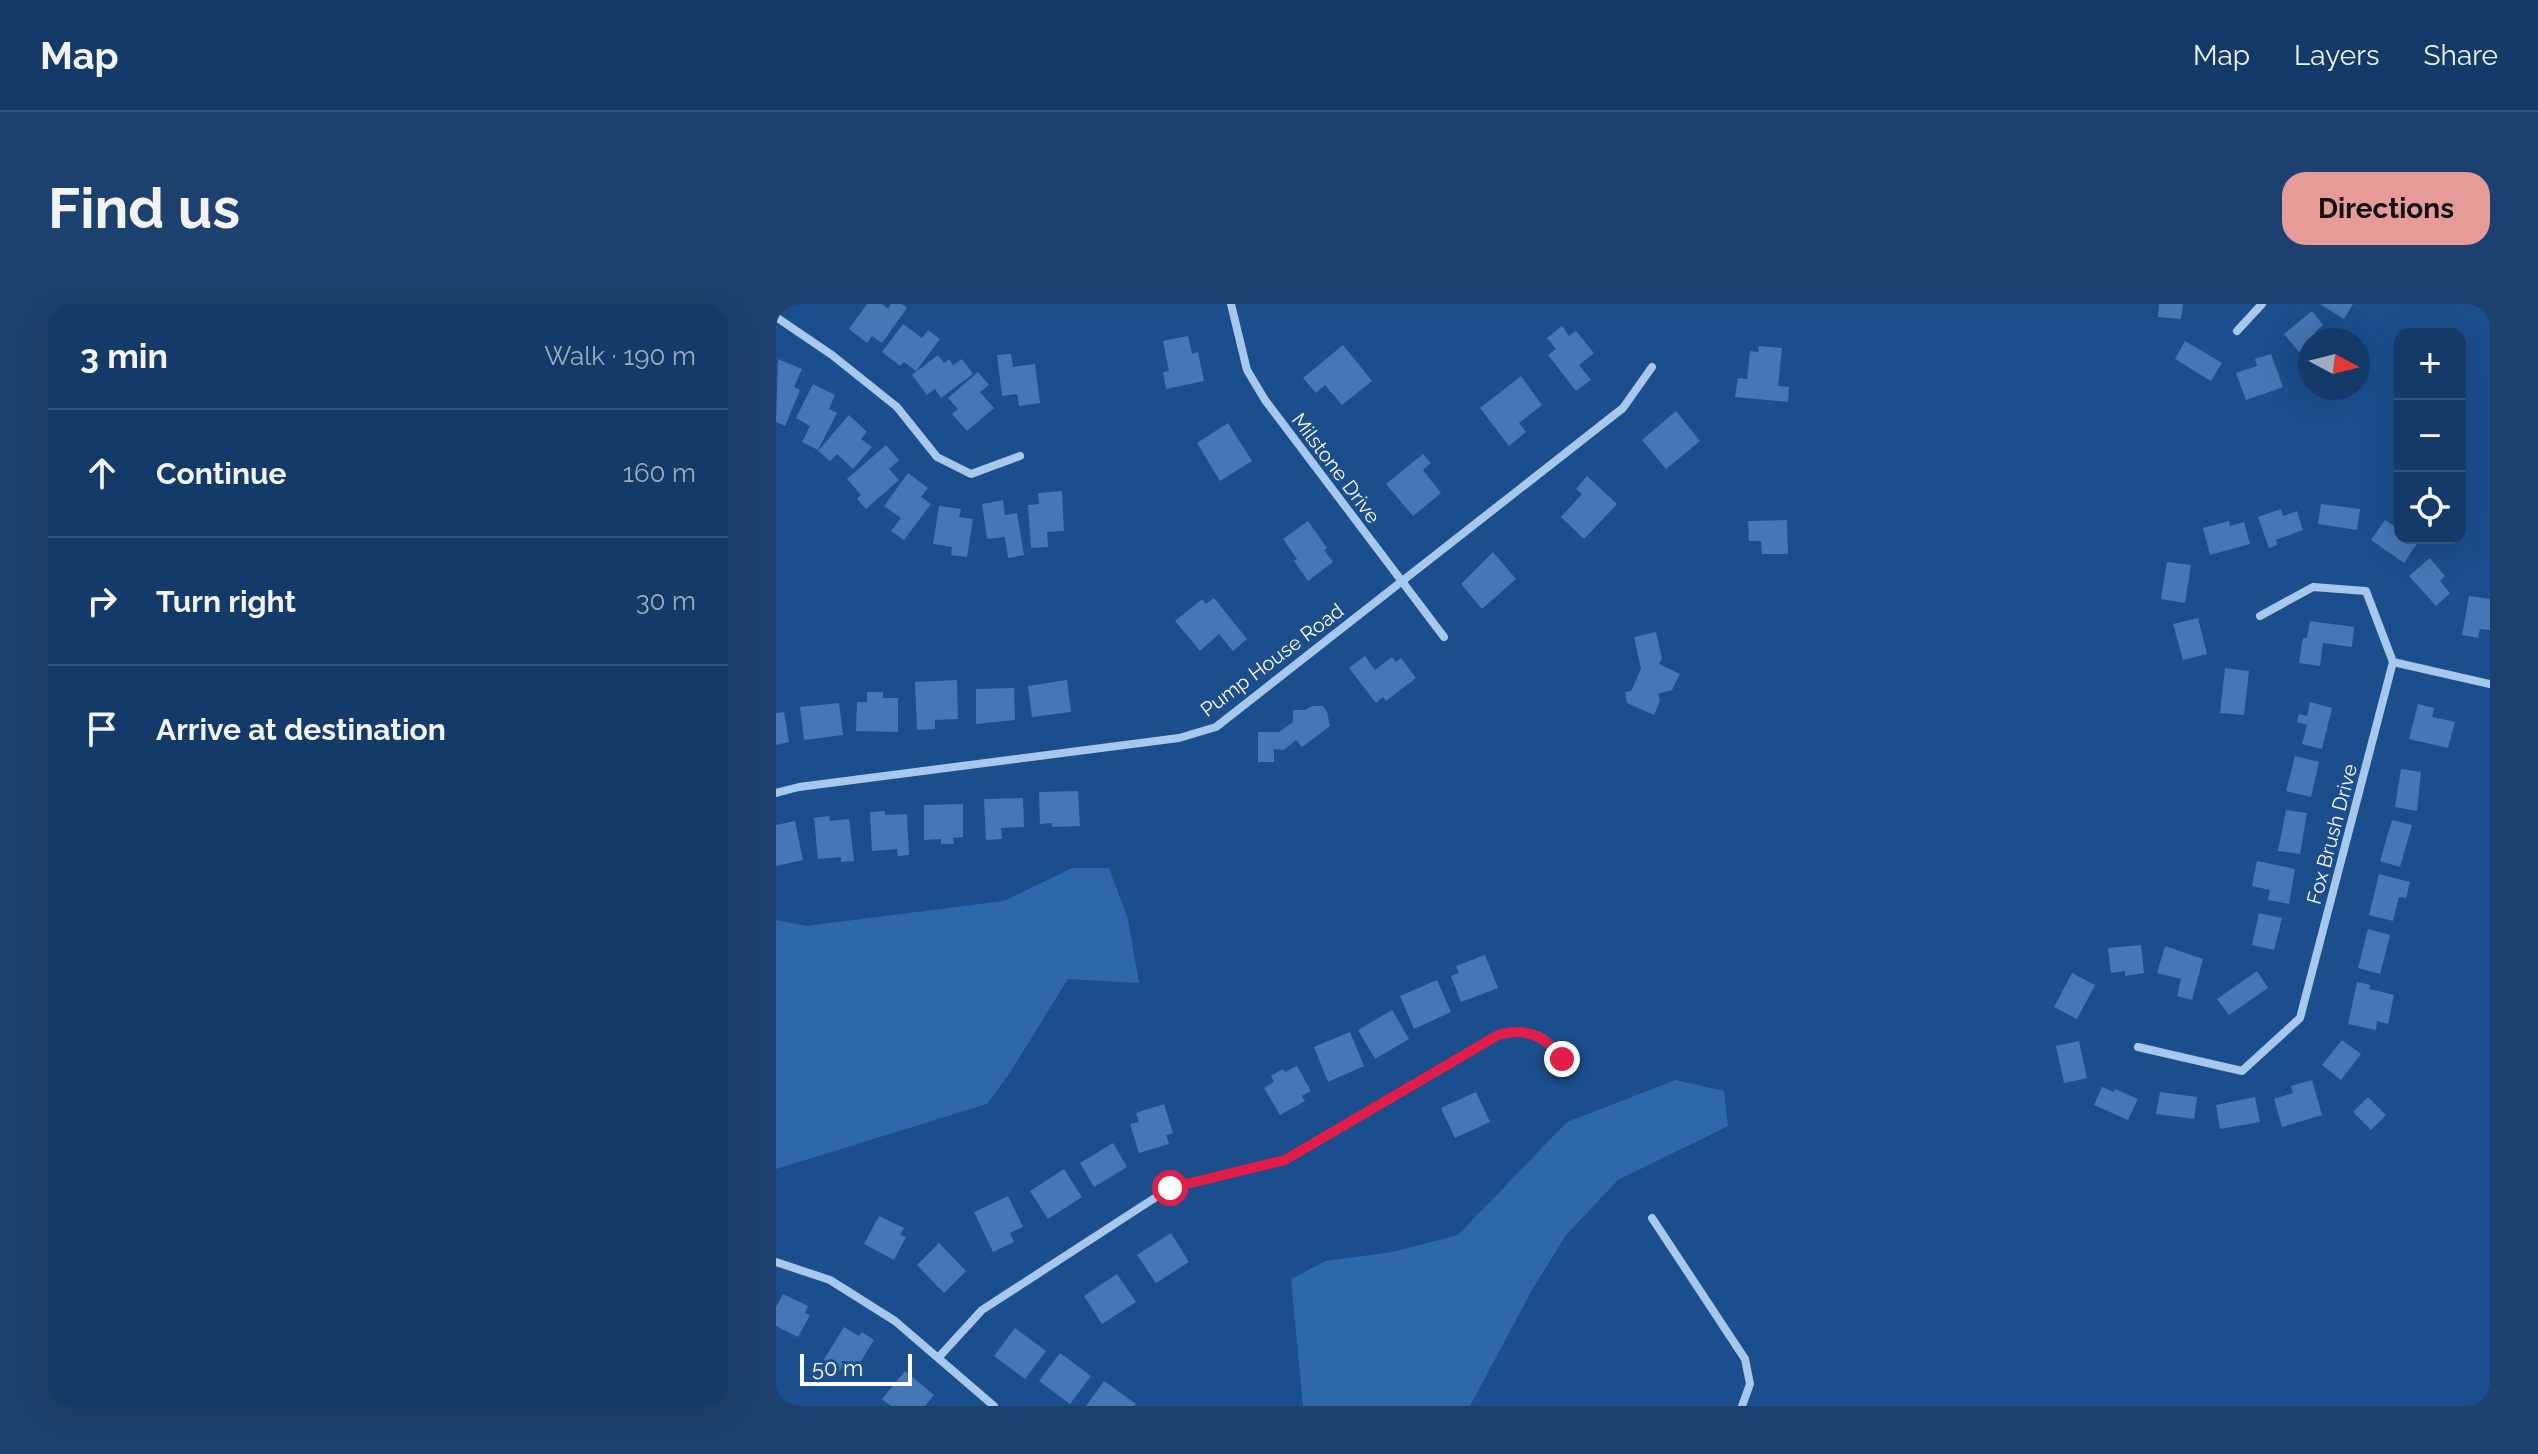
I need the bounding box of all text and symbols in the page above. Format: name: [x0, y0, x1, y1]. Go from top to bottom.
text: Map: [40, 33, 119, 78]
text: Map: [2193, 39, 2250, 72]
text: Layers: [2294, 39, 2380, 72]
text: Share: [2424, 39, 2498, 72]
button: Directions: [2282, 172, 2490, 245]
text: Find us: [48, 175, 240, 241]
north arrow: [2298, 328, 2370, 400]
map controls: [2394, 328, 2466, 544]
button: +: [2394, 328, 2466, 400]
text: 3 min: [80, 336, 168, 376]
text: Walk · 190 m: [544, 341, 696, 371]
button: −: [2394, 400, 2466, 472]
street label: Milstone Drive: [1287, 408, 1385, 528]
icon: ahead: [80, 451, 124, 495]
text: Continue: [156, 456, 287, 491]
text: 160 m: [623, 458, 696, 488]
button: locate: [2394, 472, 2466, 544]
icon: right: [80, 579, 124, 623]
text: Turn right: [156, 584, 296, 619]
text: 30 m: [636, 586, 696, 616]
street label: Pump House Road: [1196, 598, 1348, 722]
icon: arrive: [80, 707, 124, 751]
text: Arrive at destination: [156, 712, 446, 747]
street label: Fox Brush Drive: [2302, 761, 2362, 907]
route end: [1544, 1041, 1580, 1077]
route start: [1152, 1170, 1188, 1206]
scale bar: [800, 1350, 912, 1386]
text: 50 m: [812, 1355, 863, 1381]

